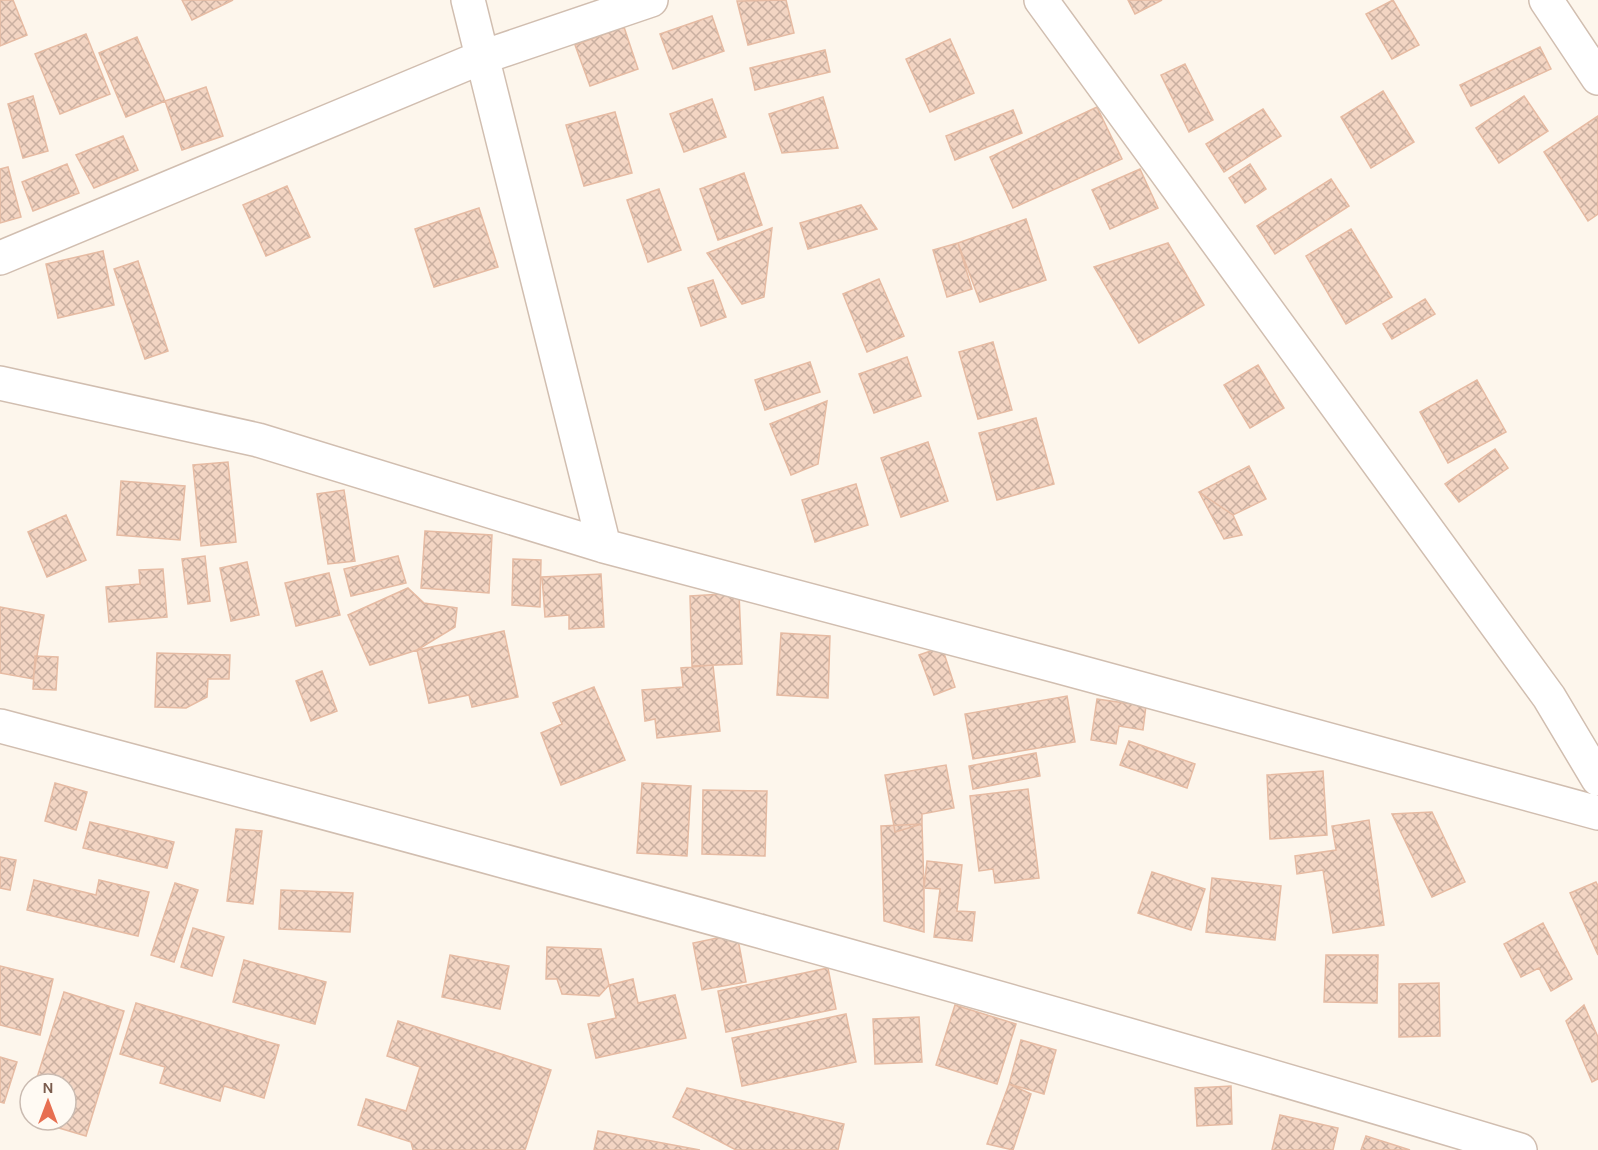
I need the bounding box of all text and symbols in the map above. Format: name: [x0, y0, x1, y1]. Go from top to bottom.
north arrow: [18, 1072, 78, 1132]
text: N: [42, 1078, 54, 1097]

